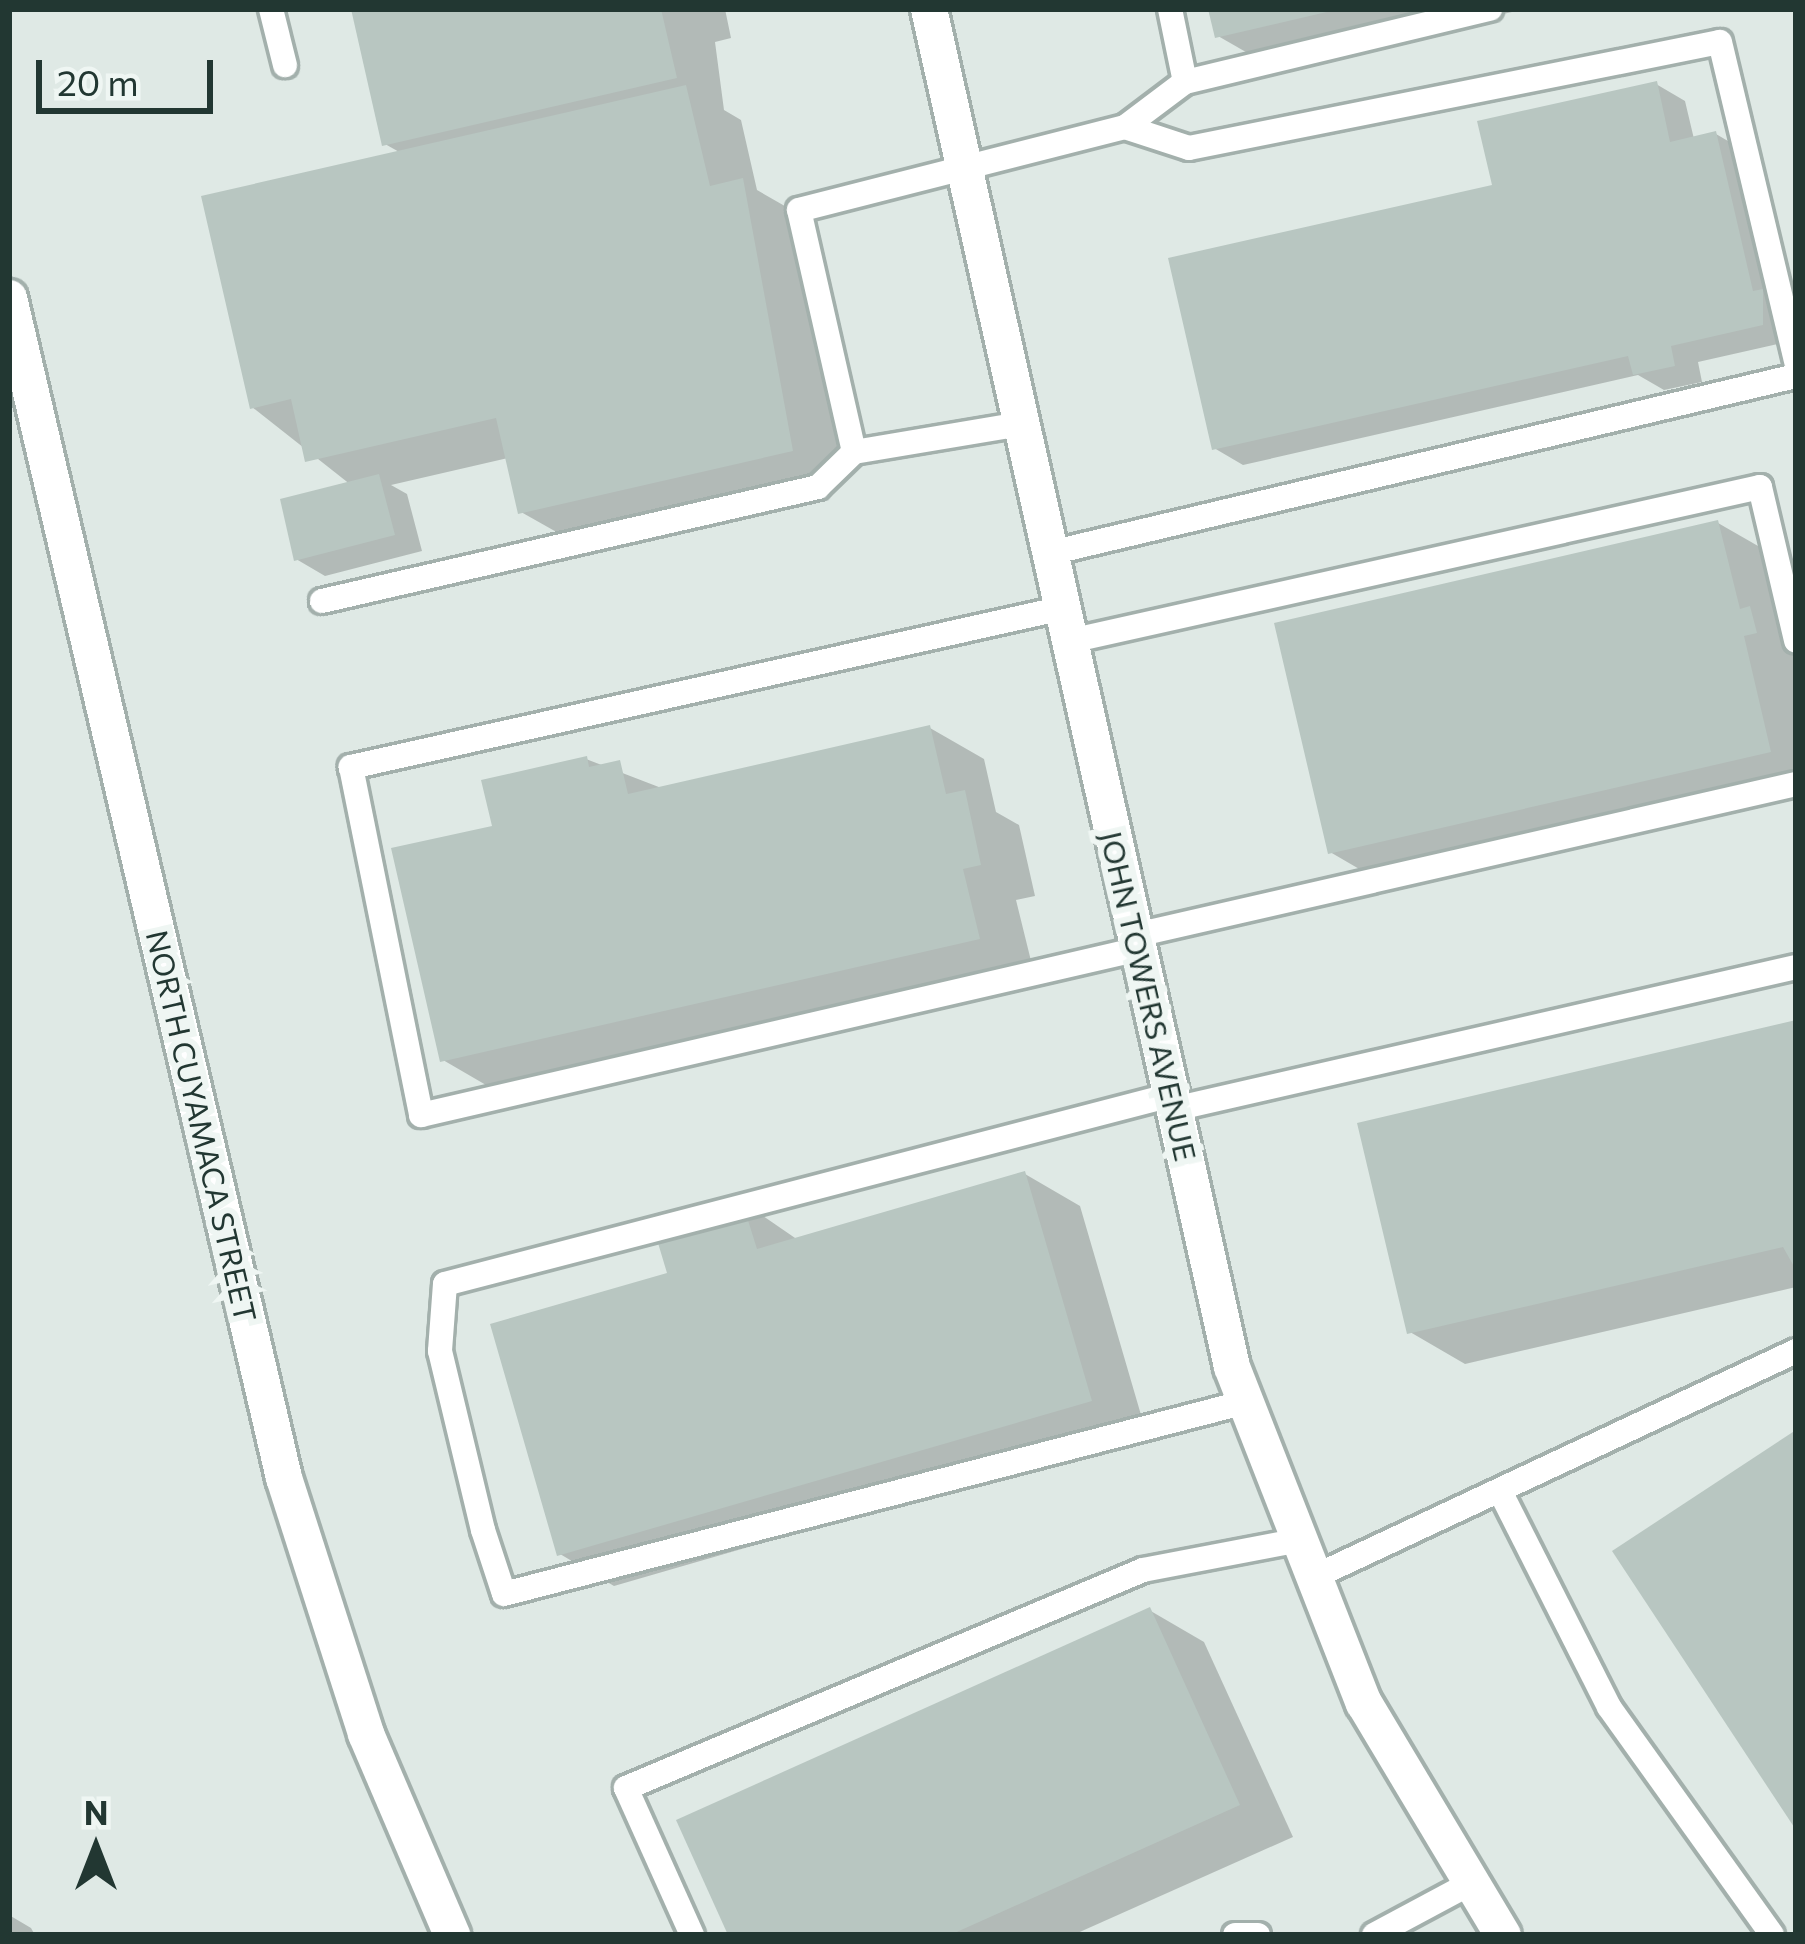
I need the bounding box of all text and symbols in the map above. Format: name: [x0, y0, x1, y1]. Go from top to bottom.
scale bar: [42, 36, 219, 110]
text: 20 m: [57, 59, 139, 103]
street label: JOHN TOWERS AVENUE: [1094, 828, 1204, 1164]
street label: NORTH CUYAMACA STREET: [139, 927, 265, 1325]
north arrow: [36, 1788, 156, 1908]
text: N: [84, 1791, 108, 1832]

